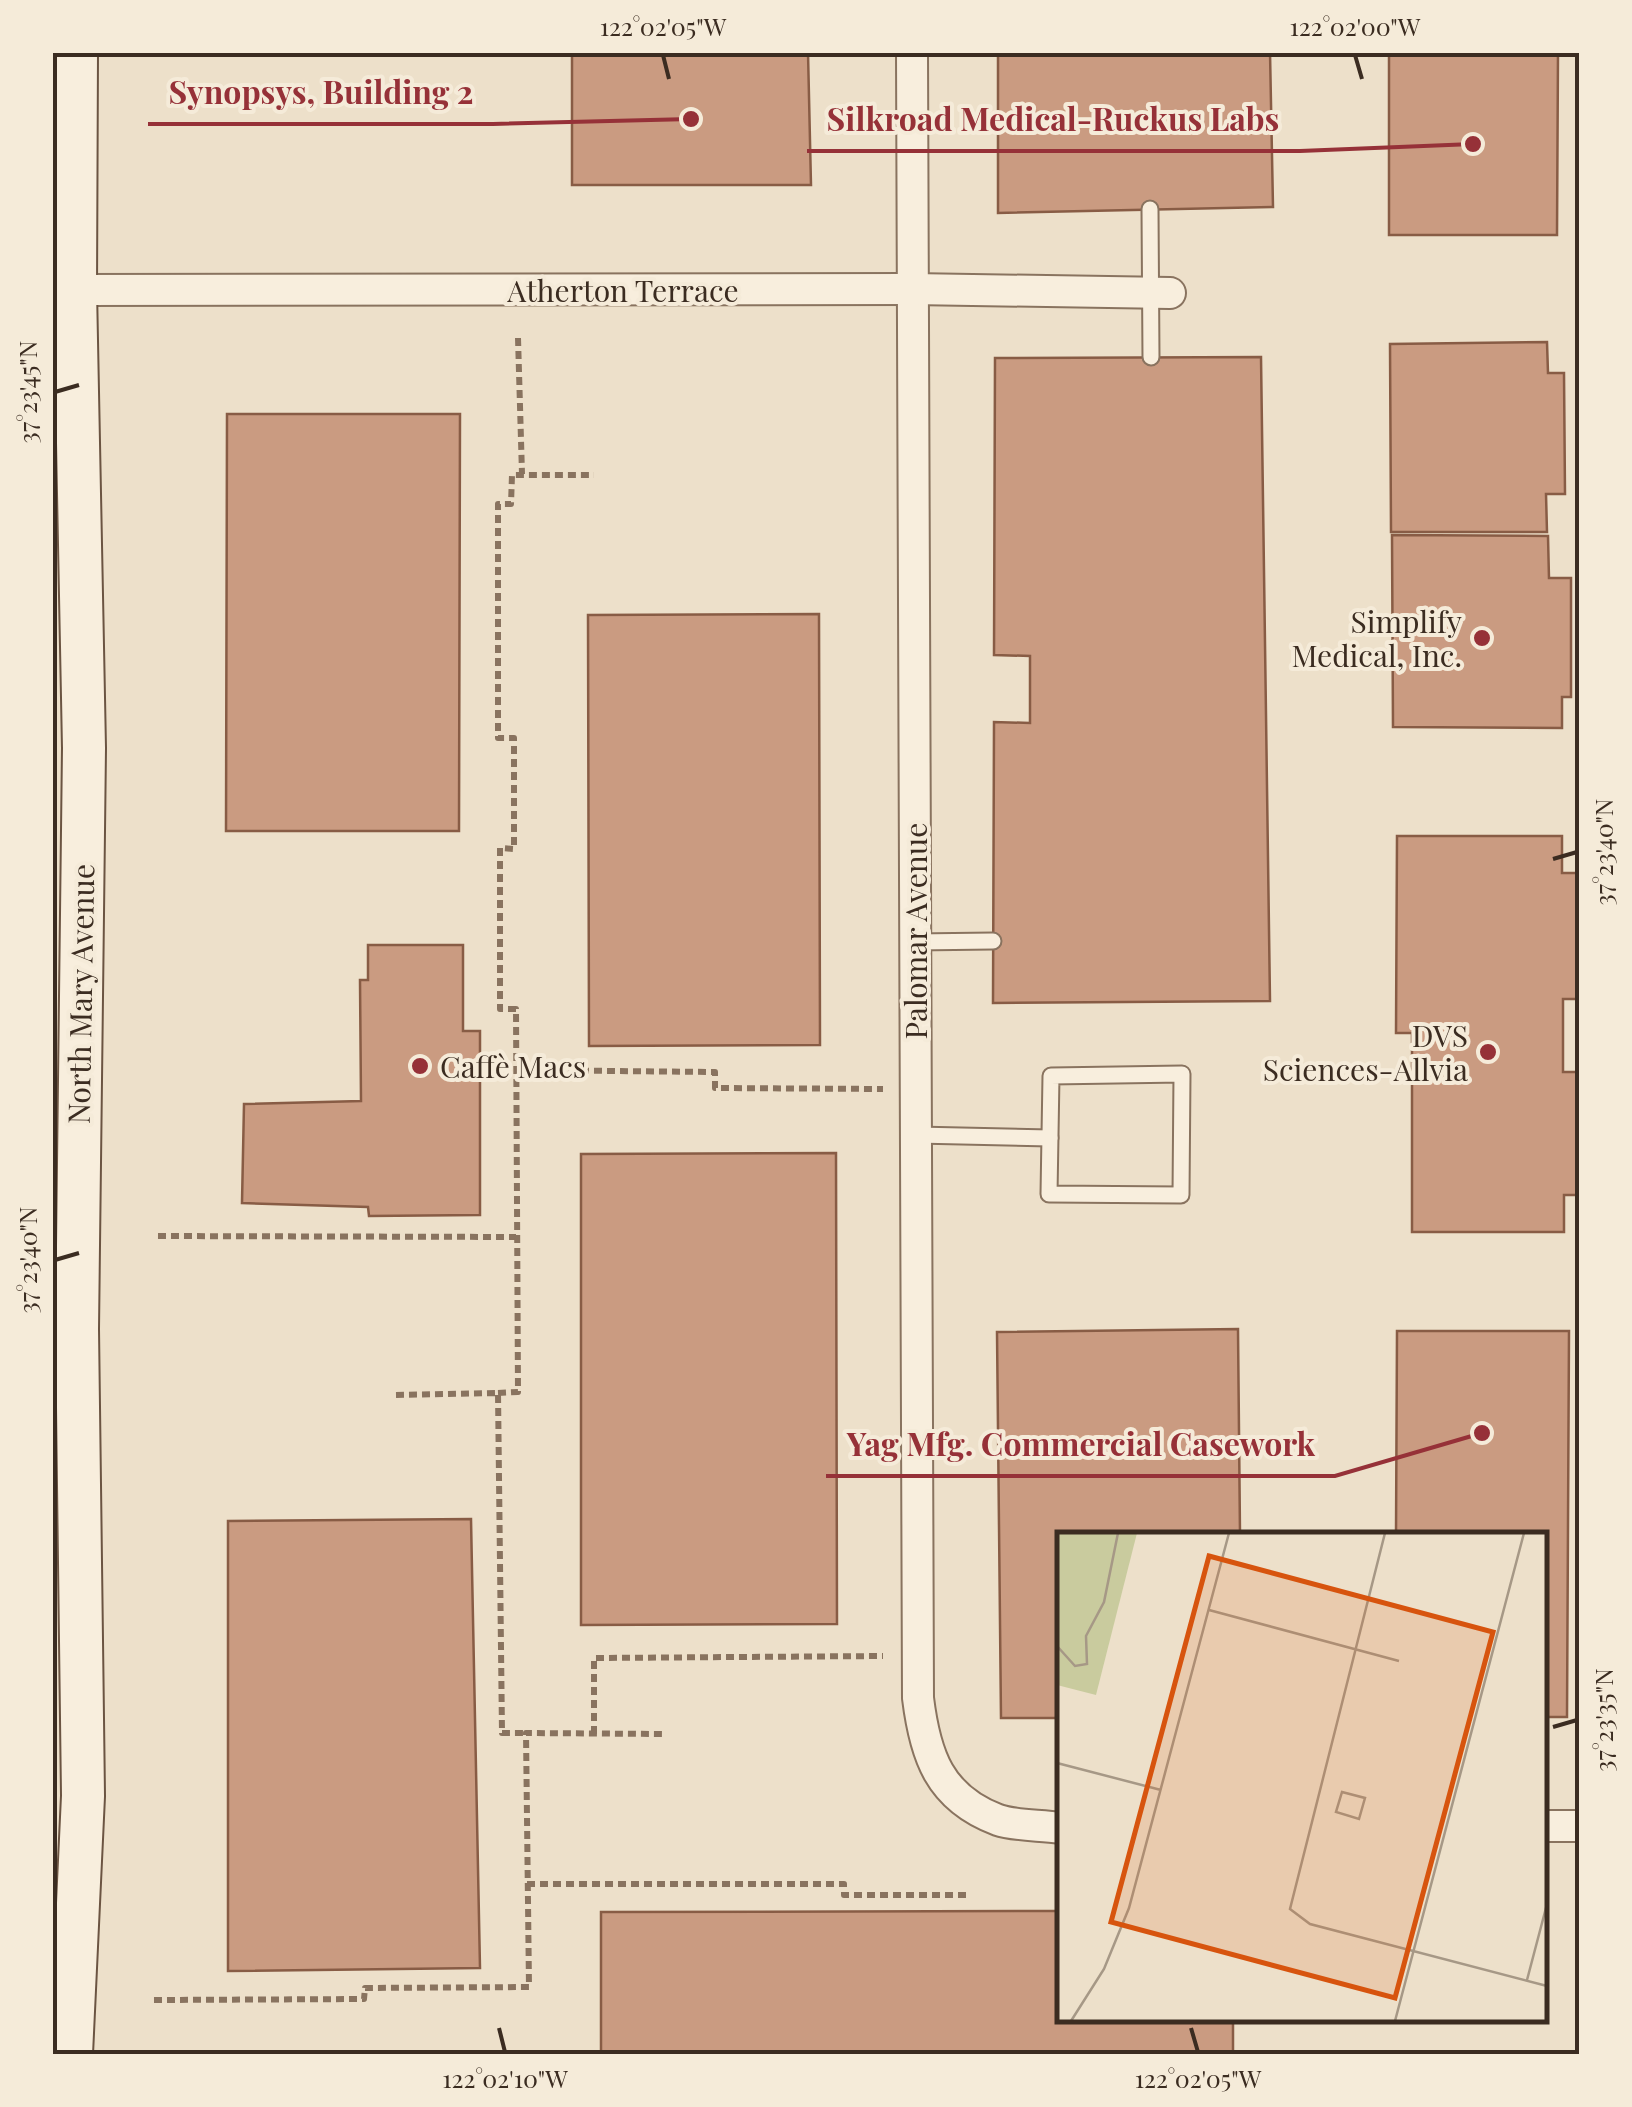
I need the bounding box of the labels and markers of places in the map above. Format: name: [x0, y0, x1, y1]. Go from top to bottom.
callout: Synopsys, Building 2: [148, 62, 493, 124]
callout: Silkroad Medical-Ruckus Labs: [807, 89, 1300, 151]
place label: Simplify Medical, Inc.: [1291, 601, 1462, 675]
marker: Simplify Medical, Inc.: [1471, 627, 1493, 649]
place label: DVS Sciences-Allvia: [1263, 1015, 1468, 1089]
marker: DVS Sciences-Allvia: [1477, 1041, 1499, 1063]
place label: Caffè Macs: [440, 1046, 586, 1086]
marker: Caffè Macs: [409, 1055, 431, 1077]
callout: Yag Mfg. Commercial Casework: [826, 1414, 1335, 1476]

